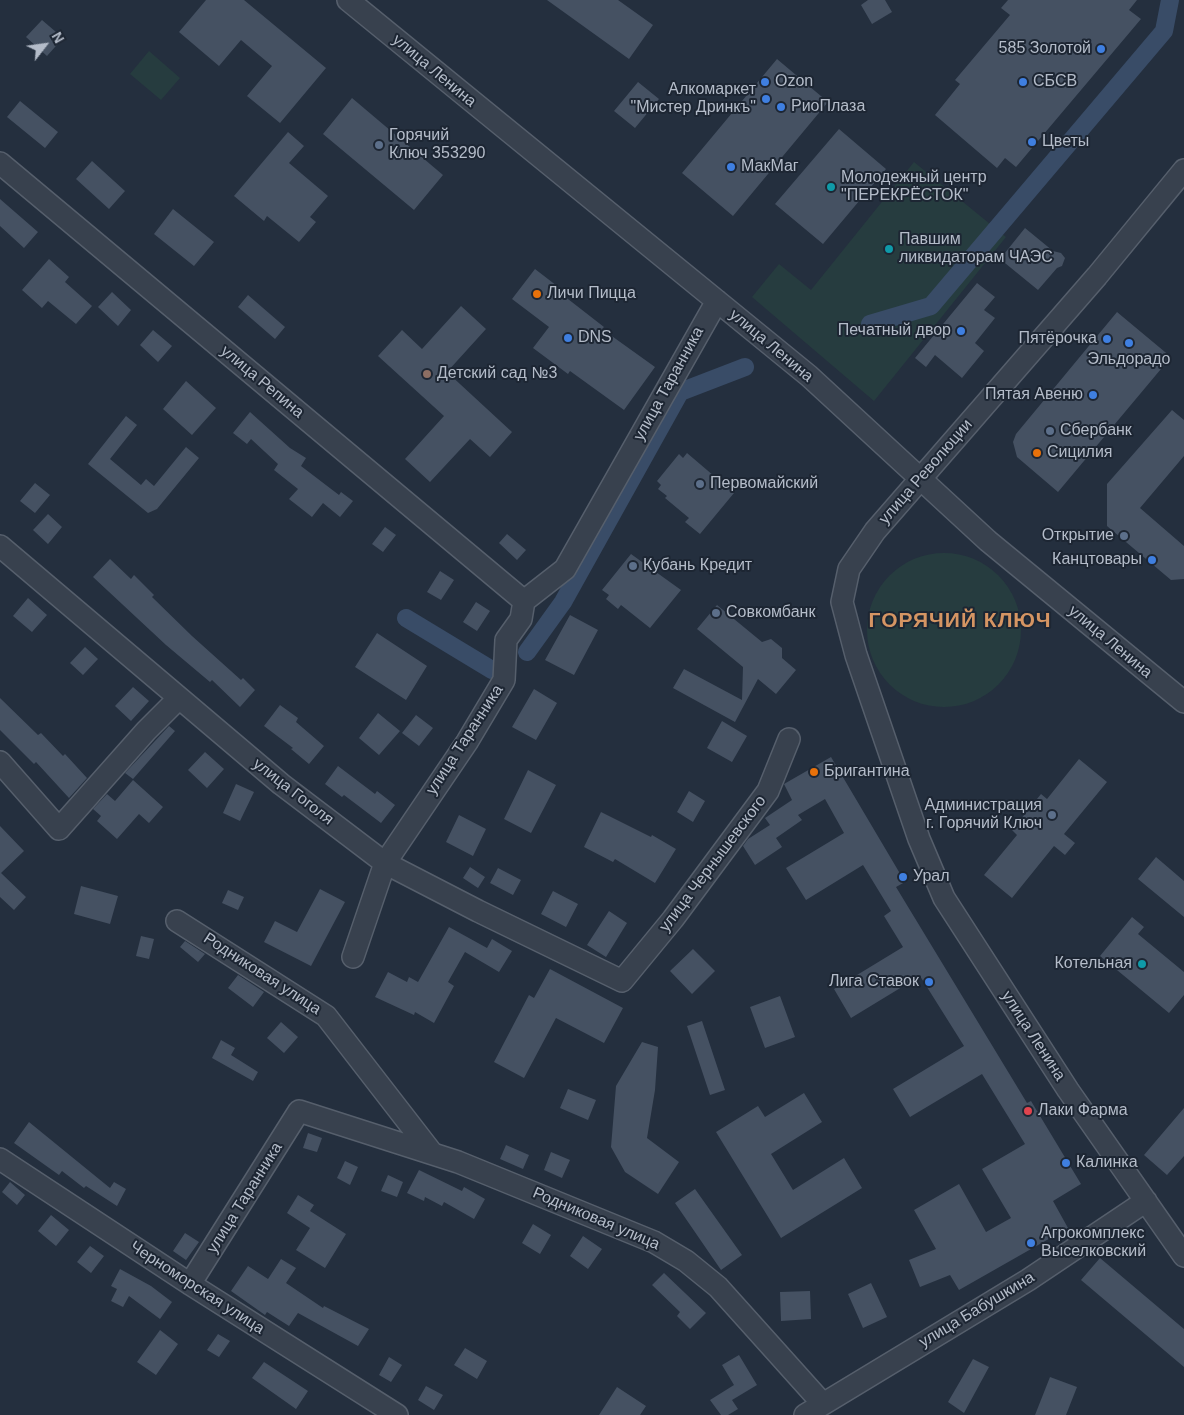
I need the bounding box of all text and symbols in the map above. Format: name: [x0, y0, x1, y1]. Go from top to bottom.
north arrow: [20, 20, 70, 70]
text: N: [49, 29, 67, 46]
street label: улица Ленина: [388, 30, 480, 112]
place label: 585 Золотой: [999, 39, 1091, 59]
marker: 585 Золотой: [1095, 43, 1107, 55]
place label: Ozon: [775, 72, 813, 92]
place label: СБСВ: [1033, 72, 1077, 92]
marker: Ozon: [759, 76, 771, 88]
marker: СБСВ: [1017, 76, 1029, 88]
place label: Алкомаркет "Мистер Дринкъ": [630, 80, 756, 118]
marker: Алкомаркет "Мистер Дринкъ": [760, 93, 772, 105]
place label: РиоПлаза: [791, 97, 865, 117]
marker: РиоПлаза: [775, 101, 787, 113]
place label: Горячий Ключ 353290: [389, 126, 485, 164]
place label: Цветы: [1042, 132, 1089, 152]
marker: Цветы: [1026, 136, 1038, 148]
marker: Горячий Ключ 353290: [373, 139, 385, 151]
place label: МакМаг: [741, 157, 799, 177]
marker: МакМаг: [725, 161, 737, 173]
place label: Молодежный центр "ПЕРЕКРЁСТОК": [841, 168, 987, 206]
marker: Молодежный центр "ПЕРЕКРЁСТОК": [825, 181, 837, 193]
place label: Павшим ликвидаторам ЧАЭС: [899, 230, 1053, 268]
marker: Павшим ликвидаторам ЧАЭС: [883, 243, 895, 255]
place label: Личи Пицца: [547, 284, 636, 304]
marker: Личи Пицца: [531, 288, 543, 300]
street label: улица Ленина: [725, 305, 817, 387]
place label: Печатный двор: [838, 321, 951, 341]
street label: улица Таранника: [630, 324, 708, 444]
marker: Печатный двор: [955, 325, 967, 337]
place label: DNS: [578, 328, 612, 348]
place label: Пятёрочка: [1019, 329, 1097, 349]
marker: DNS: [562, 332, 574, 344]
marker: Пятёрочка: [1101, 333, 1113, 345]
marker: Эльдорадо: [1123, 337, 1135, 349]
street label: улица Репина: [217, 342, 307, 422]
place label: Эльдорадо: [1088, 350, 1170, 370]
place label: Детский сад №3: [437, 364, 557, 384]
marker: Детский сад №3: [421, 368, 433, 380]
place label: Пятая Авеню: [985, 385, 1083, 405]
marker: Пятая Авеню: [1087, 389, 1099, 401]
street label: улица Революции: [875, 416, 977, 528]
place label: Сбербанк: [1060, 421, 1132, 441]
marker: Сбербанк: [1044, 425, 1056, 437]
place label: Сицилия: [1047, 443, 1113, 463]
marker: Сицилия: [1031, 447, 1043, 459]
place label: Первомайский: [710, 474, 818, 494]
marker: Первомайский: [694, 478, 706, 490]
place label: Открытие: [1042, 526, 1114, 546]
marker: Открытие: [1118, 530, 1130, 542]
place label: Канцтовары: [1052, 550, 1142, 570]
marker: Канцтовары: [1146, 554, 1158, 566]
place label: Кубань Кредит: [643, 556, 752, 576]
marker: Кубань Кредит: [627, 560, 639, 572]
street label: улица Ленина: [1064, 601, 1156, 683]
place label: Совкомбанк: [726, 603, 815, 623]
marker: Совкомбанк: [710, 607, 722, 619]
district label: ГОРЯЧИЙ КЛЮЧ: [867, 608, 1053, 634]
street label: улица Таранника: [422, 681, 508, 799]
street label: улица Гоголя: [249, 755, 337, 829]
place label: Бригантина: [824, 762, 910, 782]
marker: Бригантина: [808, 766, 820, 778]
street label: улица Чернышевского: [655, 792, 771, 936]
place label: Администрация г. Горячий Ключ: [924, 796, 1042, 834]
marker: Администрация г. Горячий Ключ: [1046, 809, 1058, 821]
place label: Урал: [913, 867, 950, 887]
marker: Урал: [897, 871, 909, 883]
street label: Родниковая улица: [200, 929, 324, 1019]
place label: Котельная: [1055, 954, 1132, 974]
marker: Котельная: [1136, 958, 1148, 970]
place label: Лига Ставок: [829, 972, 919, 992]
marker: Лига Ставок: [923, 976, 935, 988]
street label: улица Ленина: [997, 987, 1069, 1085]
place label: Лаки Фарма: [1038, 1101, 1128, 1121]
marker: Лаки Фарма: [1022, 1105, 1034, 1117]
street label: улица Таранника: [203, 1139, 287, 1257]
place label: Калинка: [1076, 1153, 1138, 1173]
marker: Калинка: [1060, 1157, 1072, 1169]
street label: Родниковая улица: [530, 1184, 662, 1254]
place label: Агрокомплекс Выселковский: [1041, 1224, 1146, 1262]
street label: Черноморская улица: [126, 1237, 268, 1339]
marker: Агрокомплекс Выселковский: [1025, 1237, 1037, 1249]
street label: улица Бабушкина: [916, 1268, 1038, 1352]

